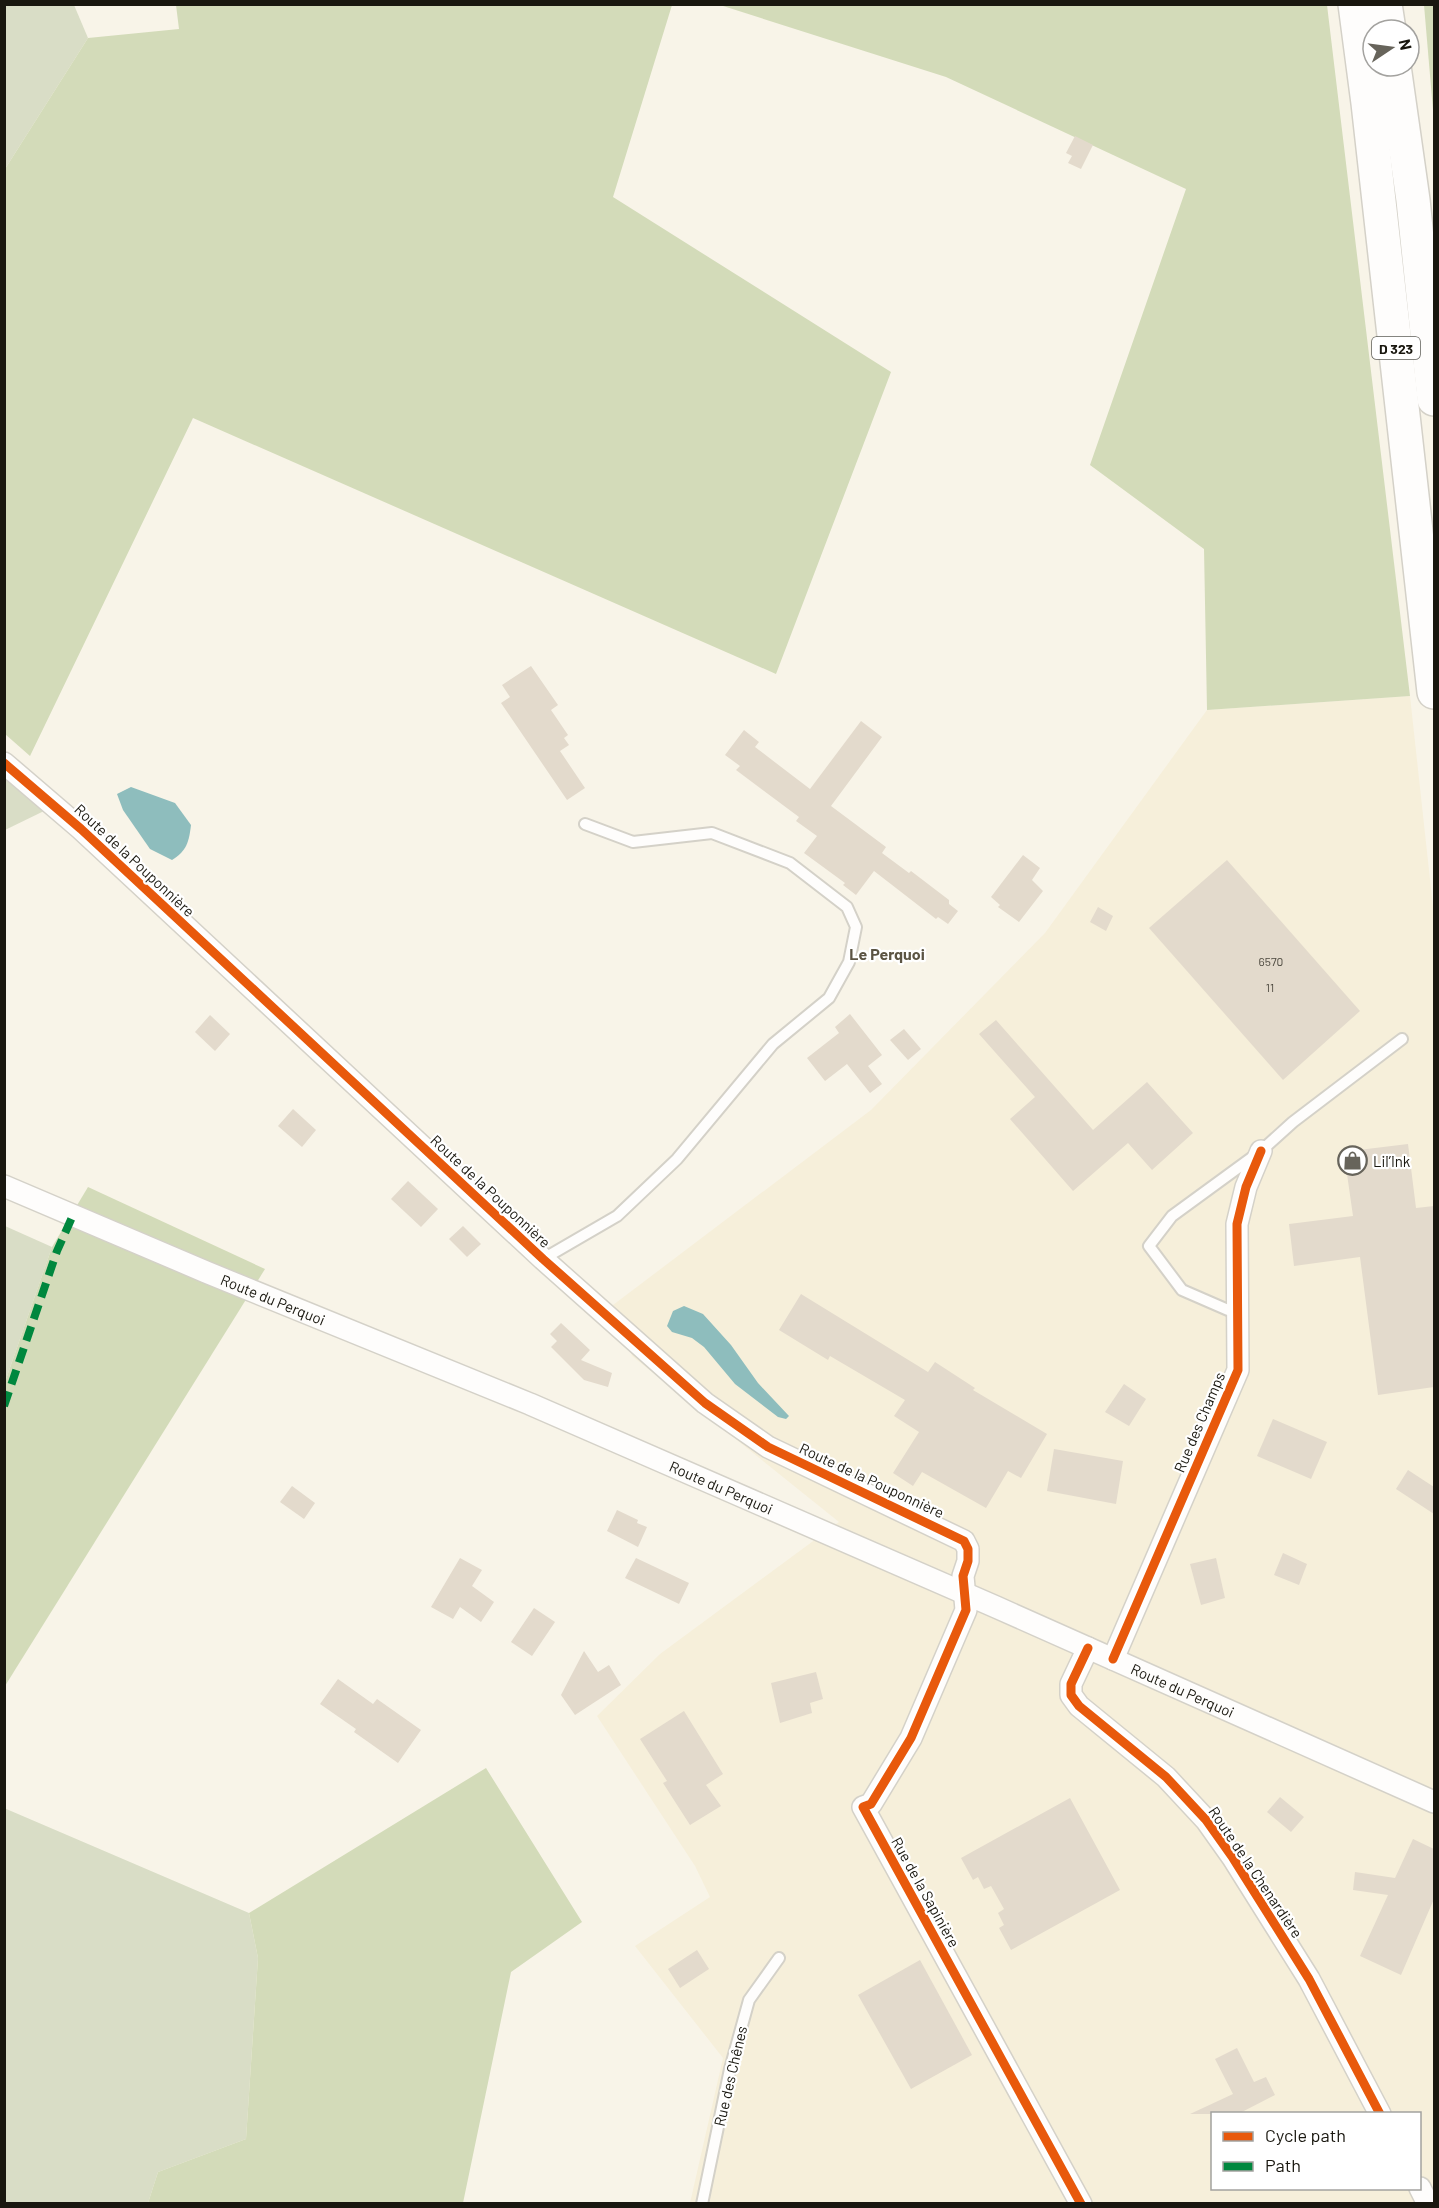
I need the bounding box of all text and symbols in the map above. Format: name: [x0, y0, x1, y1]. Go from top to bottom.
north arrow: [1361, 18, 1421, 78]
text: N: [1396, 37, 1417, 52]
road number: D 323: [1372, 337, 1420, 359]
street label: Route de la Pouponnière: [71, 800, 199, 920]
district label: Le Perquoi: [849, 944, 925, 963]
house number: 6570: [1259, 954, 1283, 968]
house number: 11: [1266, 980, 1274, 994]
street label: Route de la Pouponnière: [427, 1131, 555, 1251]
shop icon: Lil’Ink: [1336, 1145, 1368, 1177]
place label: Lil’Ink: [1373, 1152, 1411, 1170]
street label: Route du Perquoi: [218, 1270, 328, 1329]
street label: Rue des Champs: [1170, 1369, 1228, 1475]
street label: Route de la Pouponnière: [797, 1439, 947, 1521]
street label: Route du Perquoi: [667, 1457, 776, 1518]
street label: Route du Perquoi: [1128, 1659, 1237, 1721]
street label: Route de la Chenardière: [1205, 1803, 1307, 1941]
street label: Rue de la Sapinière: [888, 1834, 964, 1950]
street label: Rue des Chênes: [710, 2024, 750, 2128]
legend: [1211, 2112, 1421, 2190]
text: Cycle path: [1265, 2124, 1346, 2146]
text: Path: [1265, 2154, 1301, 2176]

